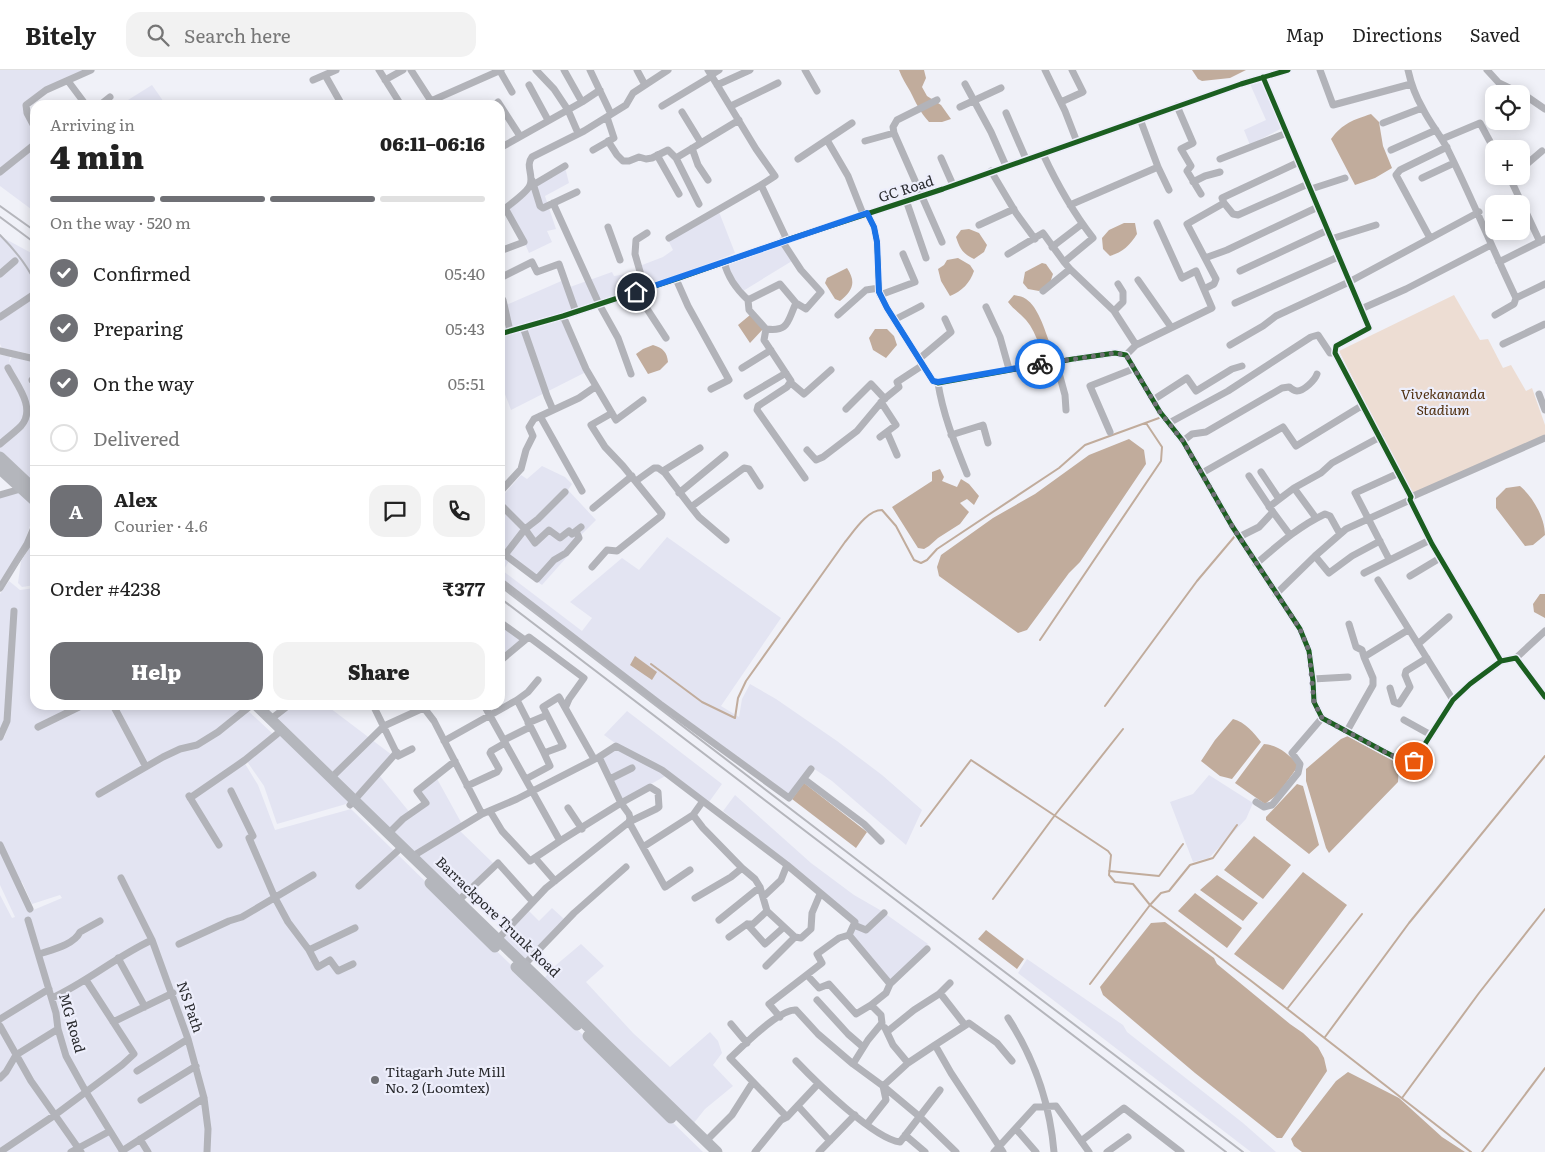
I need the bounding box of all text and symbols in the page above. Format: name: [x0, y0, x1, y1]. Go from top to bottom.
search box: [126, 12, 476, 57]
text: Bitely: [25, 17, 96, 52]
icon: search: [144, 21, 172, 49]
text: Search here: [184, 21, 291, 49]
text: Map: [1286, 21, 1324, 48]
text: Directions: [1352, 21, 1442, 48]
text: Saved: [1470, 21, 1520, 48]
map controls: [1485, 85, 1530, 240]
button: locate: [1485, 85, 1530, 130]
text: Arriving in: [50, 112, 135, 136]
text: 06:11–06:16: [380, 129, 485, 157]
text: 4 min: [50, 131, 144, 179]
button: +: [1485, 140, 1530, 185]
street label: GC Road: [875, 170, 936, 206]
button: −: [1485, 195, 1530, 240]
text: On the way · 520 m: [50, 210, 191, 234]
icon: check: [50, 259, 78, 287]
text: Confirmed: [93, 259, 191, 287]
text: 05:40: [445, 261, 485, 285]
pin: [615, 271, 657, 313]
icon: home: [622, 278, 650, 306]
icon: check: [50, 314, 78, 342]
text: Preparing: [93, 314, 183, 342]
text: 05:43: [445, 316, 485, 340]
courier: [1015, 339, 1065, 389]
icon: bike: [1026, 350, 1054, 378]
icon: check: [50, 369, 78, 397]
text: On the way: [93, 369, 194, 397]
text: 05:51: [448, 371, 485, 395]
park label: Vivekananda Stadium: [1401, 383, 1485, 419]
text: Delivered: [93, 424, 180, 452]
text: Alex: [114, 485, 157, 513]
button: chat: [369, 485, 421, 537]
button: phone: [433, 485, 485, 537]
text: A: [69, 497, 83, 525]
text: Courier · 4.6: [114, 513, 208, 537]
text: Order #4238: [50, 574, 161, 602]
text: ₹377: [442, 574, 485, 602]
button: Help: [50, 642, 263, 700]
button: Share: [273, 642, 485, 700]
pin: [1393, 740, 1435, 782]
icon: bag: [1400, 747, 1428, 775]
street label: Barrackpore Trunk Road: [432, 851, 566, 981]
street label: NS Path: [173, 978, 209, 1035]
street label: MG Road: [55, 991, 91, 1055]
place label: Titagarh Jute Mill No. 2 (Loomtex): [385, 1061, 506, 1097]
marker: Titagarh Jute Mill No. 2 (Loomtex): [369, 1074, 381, 1086]

